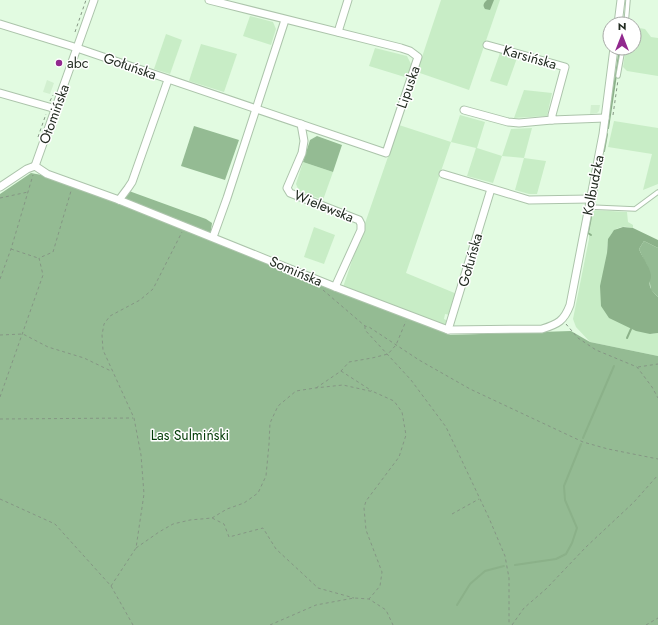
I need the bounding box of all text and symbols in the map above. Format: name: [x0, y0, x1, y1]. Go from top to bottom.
north arrow: [602, 16, 642, 56]
text: N: [618, 18, 626, 34]
street label: Karsińska: [501, 40, 559, 74]
street label: Gołuńska: [101, 48, 159, 84]
place label: abc: [67, 53, 88, 73]
marker: abc: [54, 58, 64, 68]
street label: Lipuska: [391, 63, 425, 111]
street label: Otomińska: [34, 81, 74, 147]
street label: Kolbudzka: [577, 153, 609, 217]
street label: Wielewska: [291, 185, 357, 227]
street label: Gołuńska: [453, 231, 487, 289]
street label: Somińska: [266, 251, 326, 291]
park label: Las Sulmiński: [151, 425, 229, 445]

